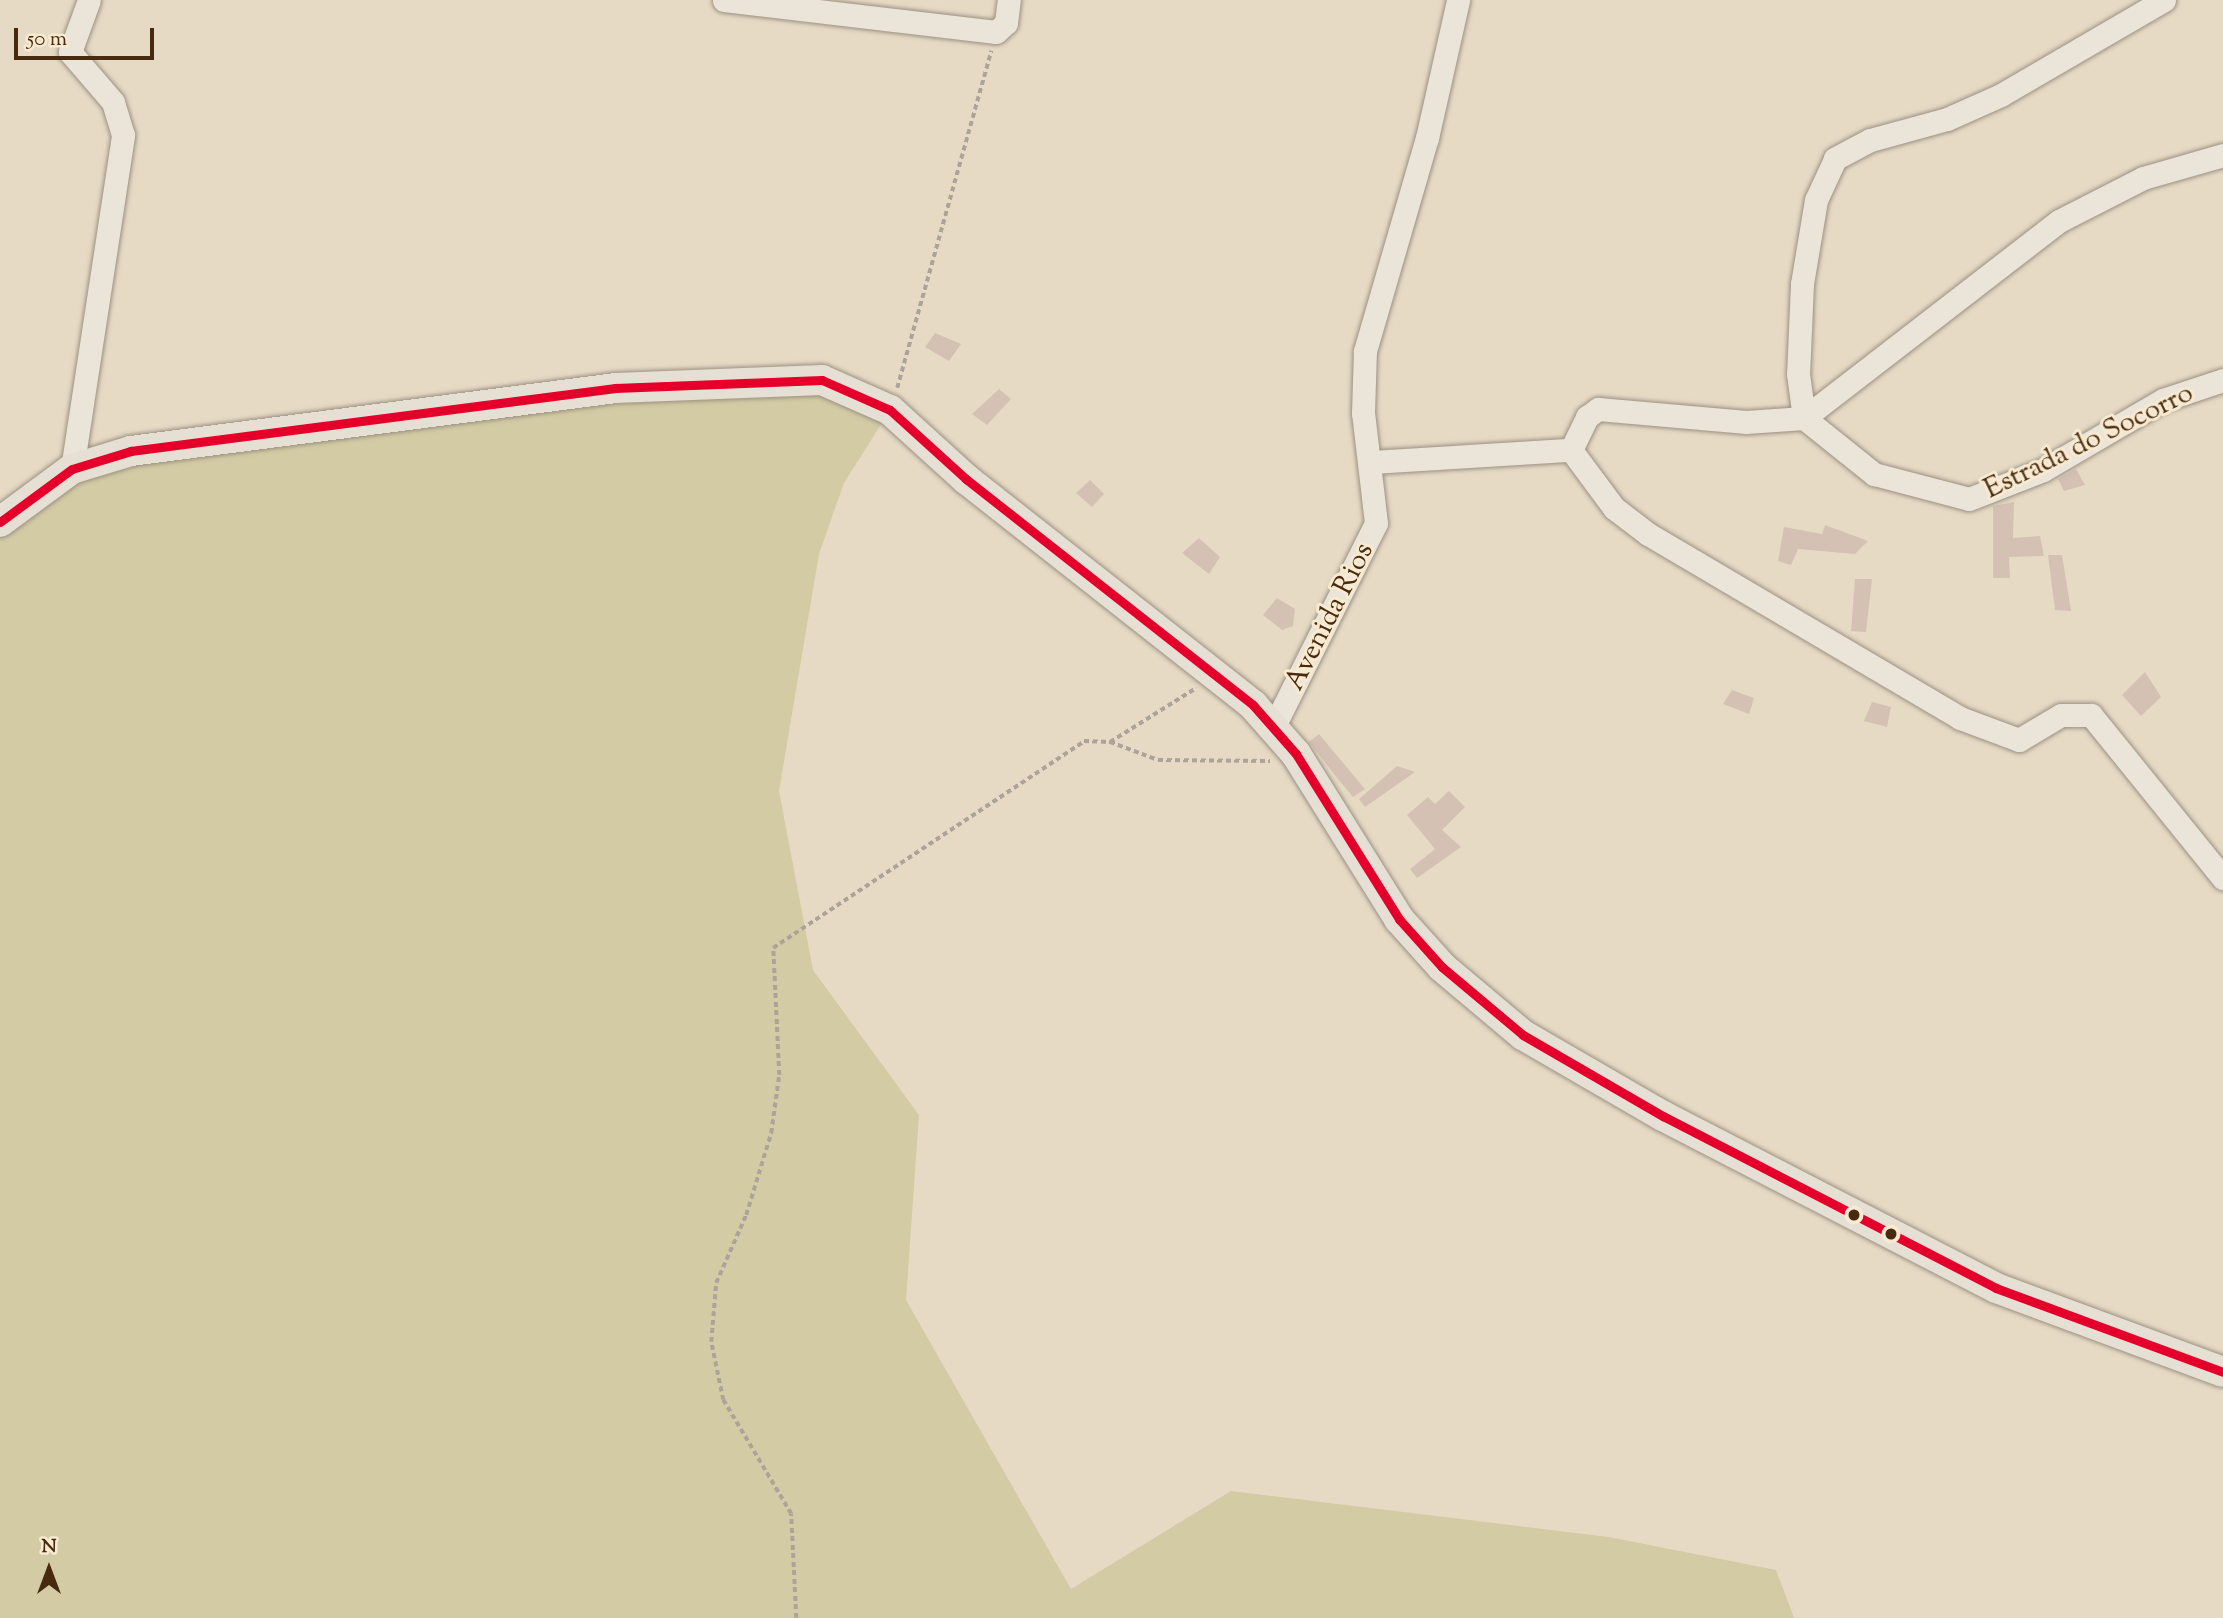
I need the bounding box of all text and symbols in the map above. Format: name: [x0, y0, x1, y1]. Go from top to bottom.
scale bar: [18, 14, 158, 58]
text: 50 m: [27, 25, 67, 55]
street label: Estrada do Socorro: [1979, 377, 2199, 507]
street label: Avenida Rios: [1278, 537, 1382, 697]
unlabelled marker: [1847, 1208, 1861, 1222]
unlabelled marker: [1884, 1227, 1898, 1241]
north arrow: [14, 1534, 84, 1604]
text: N: [41, 1534, 57, 1561]

